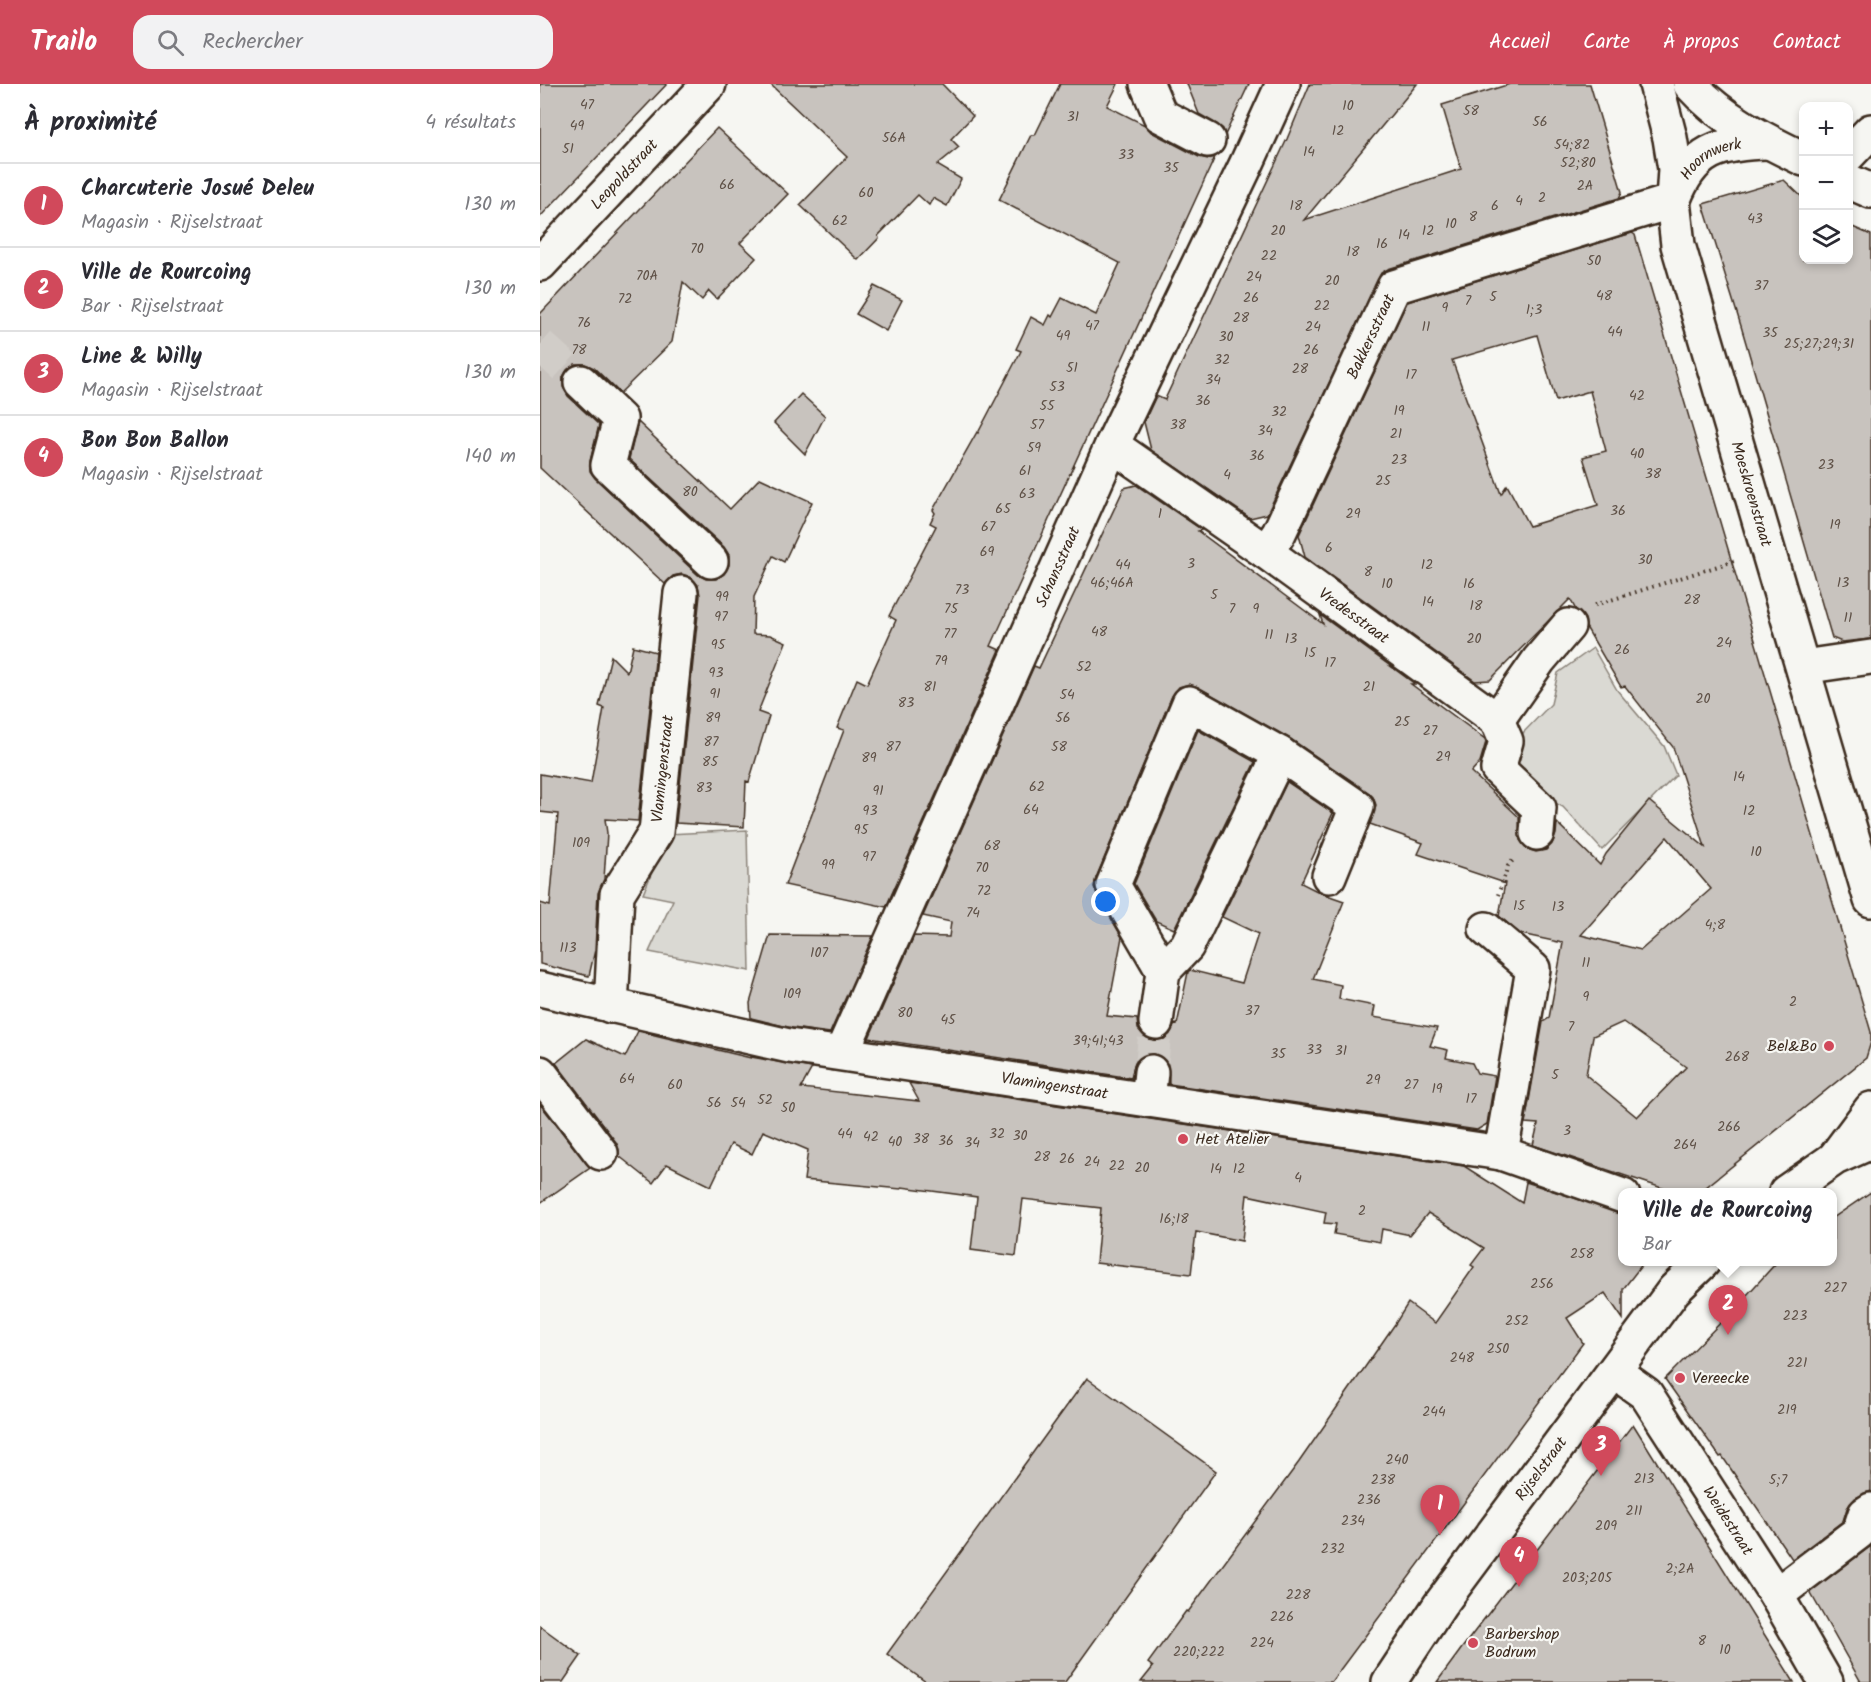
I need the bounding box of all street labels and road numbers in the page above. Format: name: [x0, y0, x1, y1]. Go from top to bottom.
street label: Hoornwerk: [1674, 131, 1744, 185]
street label: Leopoldstraat: [584, 133, 665, 216]
street label: Bakkersstraat: [1340, 289, 1402, 383]
street label: Moeskroenstraat: [1724, 438, 1779, 551]
street label: Schansstraat: [1029, 521, 1087, 611]
street label: Vredesstraat: [1313, 581, 1395, 651]
street label: Vlamingenstraat: [645, 713, 681, 824]
street label: Vlamingenstraat: [999, 1066, 1111, 1106]
street label: Rijselstraat: [1509, 1431, 1574, 1506]
street label: Weidestraat: [1696, 1481, 1760, 1561]

